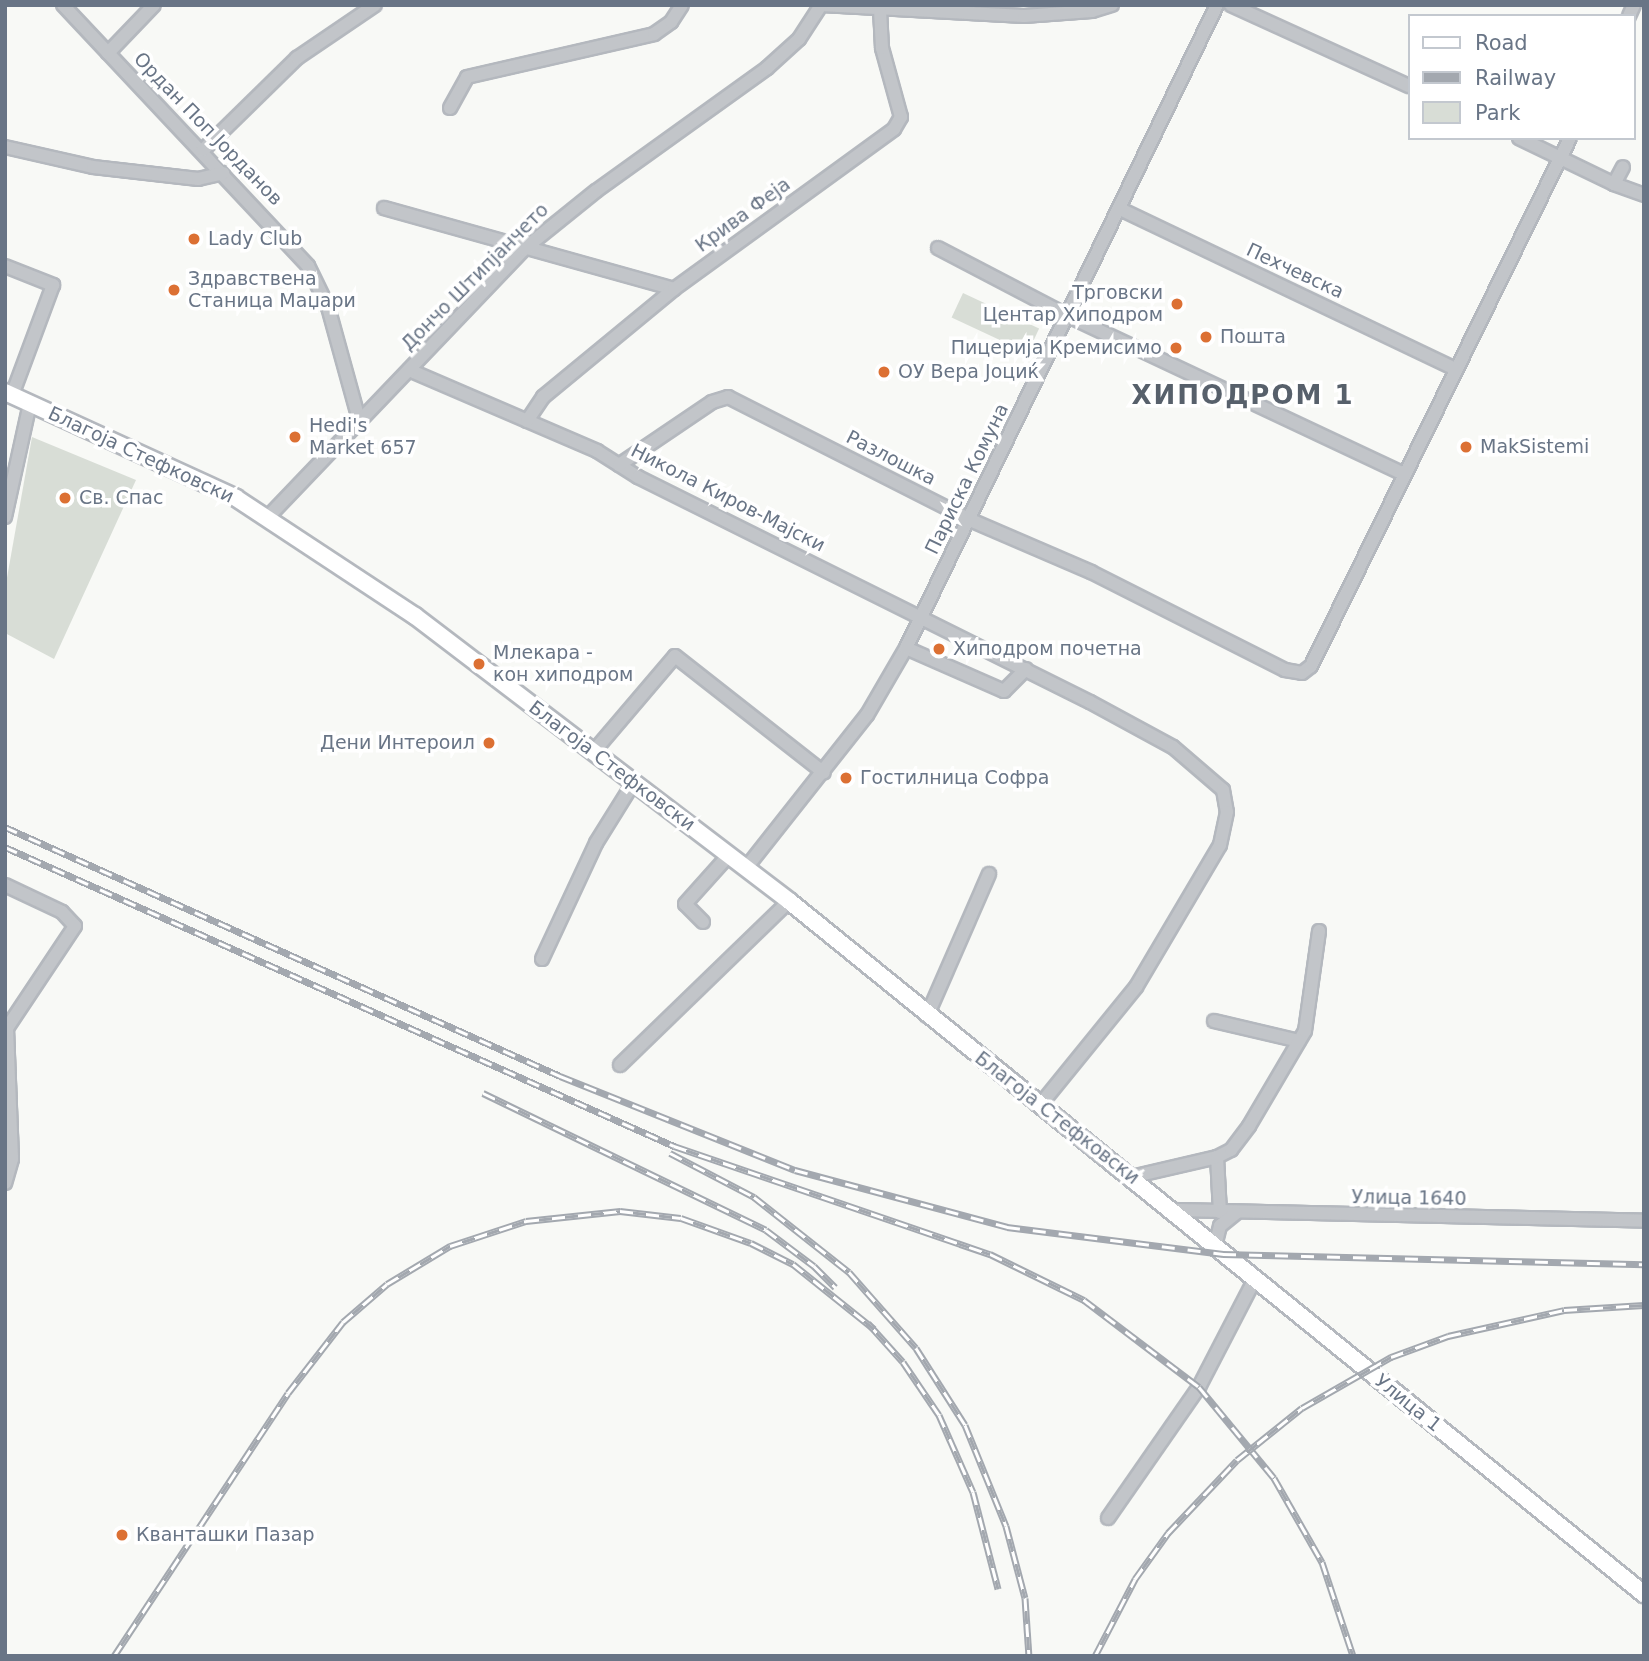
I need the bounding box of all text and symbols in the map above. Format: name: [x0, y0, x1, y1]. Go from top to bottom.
legend: [1408, 14, 1635, 140]
text: Road: [1475, 31, 1528, 55]
street label: Ордан Поп Јорданов: [129, 48, 287, 210]
text: Railway: [1475, 66, 1556, 90]
text: Park: [1475, 101, 1520, 125]
street label: Крива Феја: [691, 173, 795, 257]
street label: Дончо Штипјанчето: [397, 199, 553, 355]
place label: Lady Club: [208, 228, 302, 250]
marker: Lady Club: [186, 231, 202, 247]
street label: Пехчевска: [1243, 239, 1347, 303]
place label: Здравствена Станица Маџари: [188, 268, 356, 312]
marker: Здравствена Станица Маџари: [166, 282, 182, 298]
place label: Трговски Центар Хиподром: [983, 282, 1163, 326]
marker: Трговски Центар Хиподром: [1169, 296, 1185, 312]
place label: Пошта: [1220, 326, 1286, 348]
marker: Пошта: [1198, 329, 1214, 345]
place label: Пицерија Кремисимо: [951, 337, 1162, 359]
marker: Пицерија Кремисимо: [1168, 340, 1184, 356]
place label: ОУ Вера Јоциќ: [898, 361, 1039, 383]
marker: ОУ Вера Јоциќ: [876, 364, 892, 380]
district label: ХИПОДРОМ 1: [1133, 380, 1353, 412]
street label: Париска Комуна: [921, 400, 1013, 558]
street label: Благоја Стефковски: [45, 402, 237, 508]
place label: Hedi's Market 657: [309, 415, 417, 459]
street label: Разлошка: [842, 426, 940, 490]
marker: Hedi's Market 657: [287, 429, 303, 445]
place label: MakSistemi: [1480, 436, 1589, 458]
street label: Никола Киров-Мајски: [627, 439, 829, 557]
marker: MakSistemi: [1458, 439, 1474, 455]
place label: Св. Спас: [79, 487, 163, 509]
marker: Св. Спас: [57, 490, 73, 506]
place label: Хиподром почетна: [953, 638, 1142, 660]
marker: Хиподром почетна: [931, 641, 947, 657]
place label: Млекара - кон хиподром: [493, 642, 633, 686]
marker: Млекара - кон хиподром: [471, 656, 487, 672]
street label: Благоја Стефковски: [524, 696, 700, 836]
place label: Дени Интероил: [320, 732, 475, 754]
marker: Дени Интероил: [481, 735, 497, 751]
place label: Гостилница Софра: [860, 767, 1049, 789]
marker: Гостилница Софра: [838, 770, 854, 786]
street label: Благоја Стефковски: [970, 1047, 1144, 1189]
street label: Улица 1640: [1351, 1186, 1467, 1210]
street label: Улица 1: [1370, 1369, 1446, 1437]
place label: Кванташки Пазар: [136, 1524, 314, 1546]
marker: Кванташки Пазар: [114, 1527, 130, 1543]

